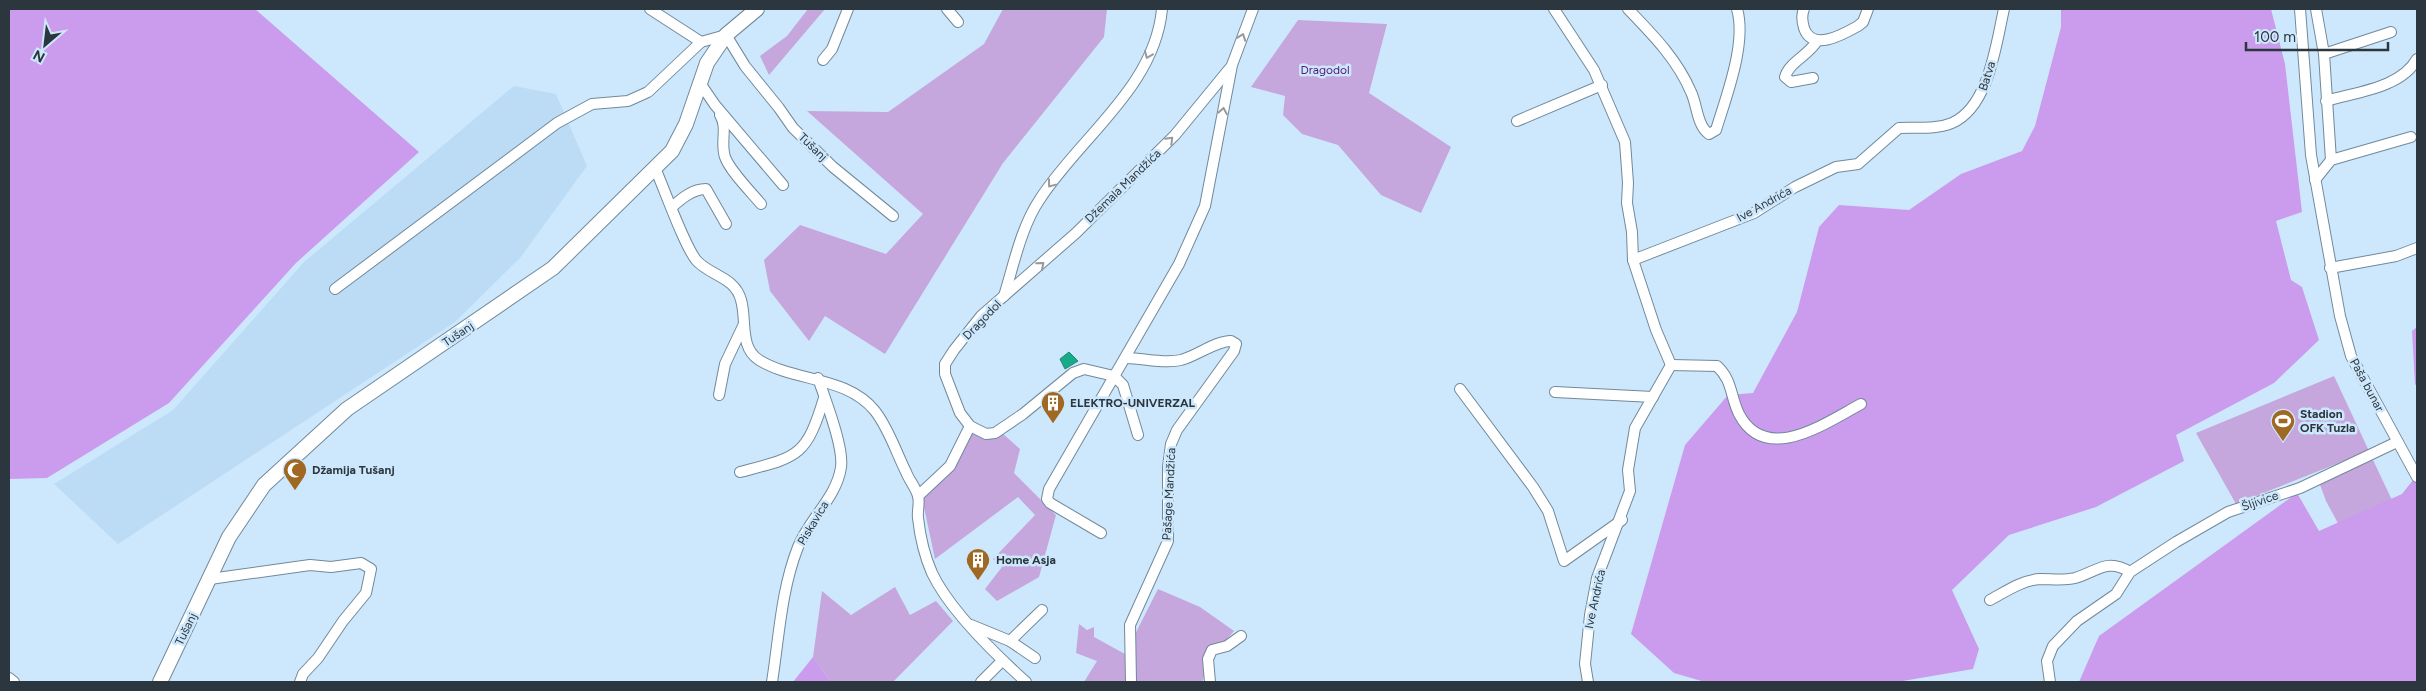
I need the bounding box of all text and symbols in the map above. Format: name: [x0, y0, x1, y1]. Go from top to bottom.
north arrow: [20, 20, 70, 70]
scale bar: [2246, 20, 2388, 52]
text: 100 m: [2254, 28, 2296, 46]
one-way arrow: [1236, 33, 1246, 42]
text: N: [30, 46, 48, 66]
one-way arrow: [1144, 50, 1155, 59]
street label: Batva: [1976, 59, 1998, 93]
park label: Dragodol: [1300, 63, 1350, 77]
one-way arrow: [1217, 106, 1227, 115]
street label: Tušanj: [796, 130, 830, 164]
one-way arrow: [1164, 136, 1173, 145]
street label: Džemala Mandžića: [1082, 146, 1164, 226]
one-way arrow: [1048, 178, 1056, 187]
street label: Ive Andrića: [1734, 183, 1794, 225]
one-way arrow: [1035, 262, 1044, 271]
street label: Dragodol: [960, 297, 1004, 343]
street label: Tušanj: [440, 319, 476, 349]
street label: Paša bunar: [2347, 356, 2387, 414]
building icon: ELEKTRO-UNIVERZAL: [1040, 390, 1066, 424]
place label: ELEKTRO-UNIVERZAL: [1070, 396, 1195, 410]
place label: Stadion OFK Tuzla: [2300, 407, 2355, 435]
sports icon: Stadion OFK Tuzla: [2270, 408, 2296, 442]
street label: Pašage Mandžića: [1160, 447, 1178, 541]
mosque icon: Džamija Tušanj: [282, 457, 308, 491]
place label: Džamija Tušanj: [312, 463, 395, 477]
street label: Šljivice: [2240, 488, 2281, 514]
street label: Piskavica: [794, 499, 832, 547]
building icon: Home Asja: [965, 547, 991, 581]
place label: Home Asja: [996, 553, 1056, 567]
street label: Ive Andrića: [1582, 568, 1608, 630]
street label: Tušanj: [172, 610, 200, 648]

